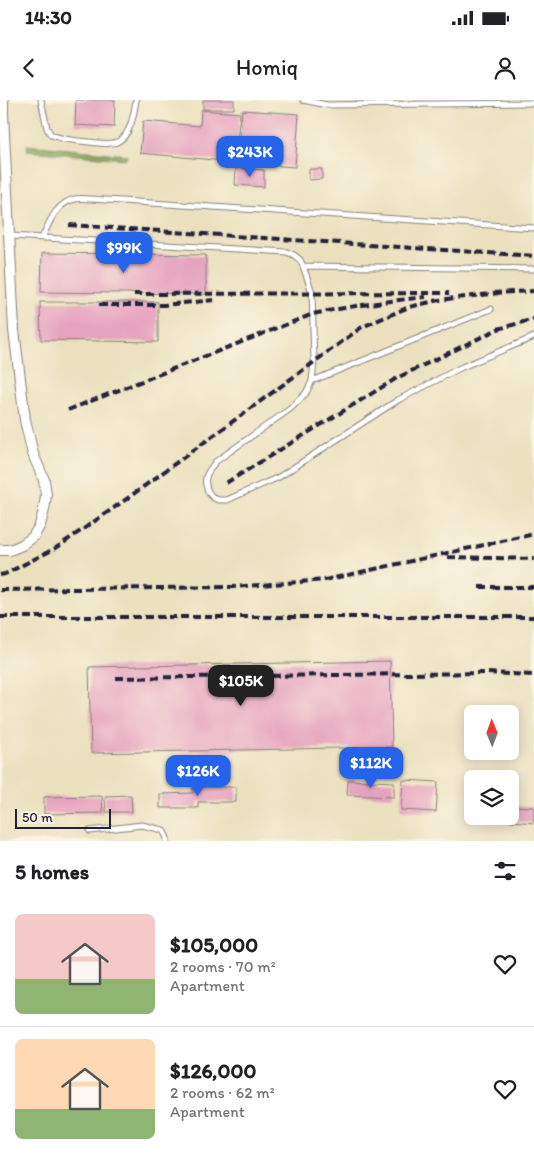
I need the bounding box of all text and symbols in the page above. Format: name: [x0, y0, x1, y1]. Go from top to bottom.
text: 14:30: [25, 6, 72, 29]
icon: back: [15, 54, 43, 82]
text: Homiq: [236, 54, 298, 81]
icon: person: [491, 54, 519, 82]
pin: $243K: [215, 136, 285, 178]
text: $243K: [227, 142, 273, 161]
pin: $99K: [94, 232, 154, 274]
text: $99K: [106, 238, 142, 257]
pin: $105K: [206, 664, 276, 707]
text: $105K: [219, 671, 263, 690]
north arrow: [464, 705, 519, 760]
map controls: [464, 705, 519, 825]
pin: $112K: [336, 746, 406, 789]
text: $112K: [350, 753, 392, 772]
pin: $126K: [163, 754, 233, 797]
text: $126K: [177, 761, 219, 780]
button: layers: [464, 770, 519, 825]
scale bar: [15, 806, 111, 829]
text: 50 m: [22, 809, 53, 826]
icon: filters: [491, 857, 519, 885]
text: 5 homes: [15, 859, 89, 884]
text: $105,000: [170, 932, 258, 957]
icon: home: [55, 934, 115, 994]
icon: heart: [491, 950, 519, 978]
text: 2 rooms · 70 m²: [170, 957, 276, 976]
text: Apartment: [170, 976, 245, 995]
text: $126,000: [170, 1058, 256, 1083]
icon: home: [55, 1059, 115, 1119]
icon: heart: [491, 1075, 519, 1103]
text: 2 rooms · 62 m²: [170, 1083, 275, 1102]
text: Apartment: [170, 1102, 245, 1121]

